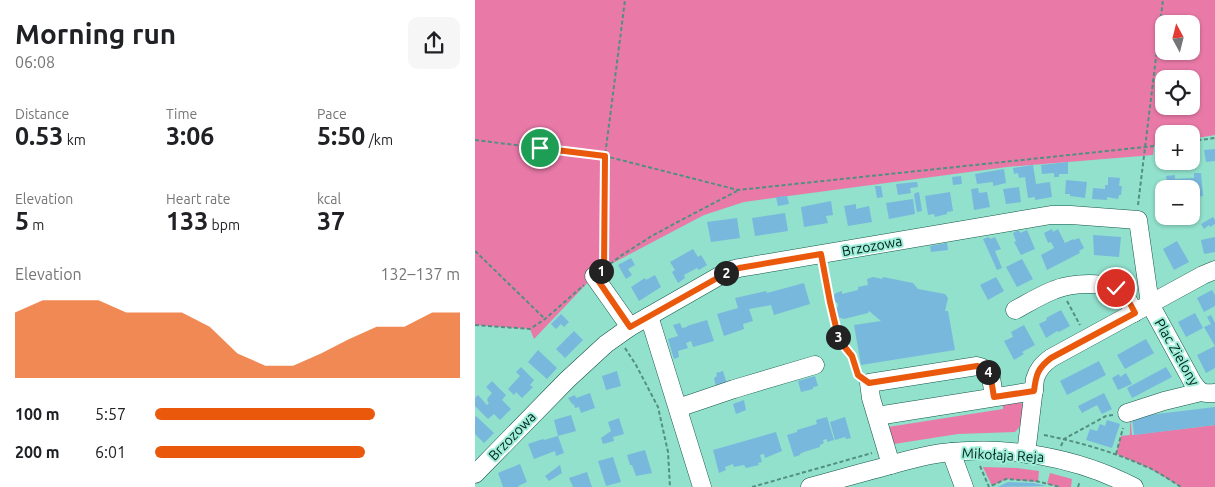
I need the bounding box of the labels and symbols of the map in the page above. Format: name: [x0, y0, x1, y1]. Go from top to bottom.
north arrow: [1155, 15, 1200, 60]
pin: [519, 127, 561, 169]
street label: Brzozowa: [841, 233, 903, 259]
pin: 1: [589, 258, 613, 284]
pin: 2: [713, 260, 739, 286]
pin: [1095, 267, 1137, 309]
street label: Plac Zielony: [1151, 316, 1203, 389]
pin: 3: [825, 324, 851, 350]
pin: 4: [975, 360, 1001, 384]
street label: Brzozowa: [485, 408, 539, 464]
street label: Mikołaja Reja: [961, 445, 1045, 465]

